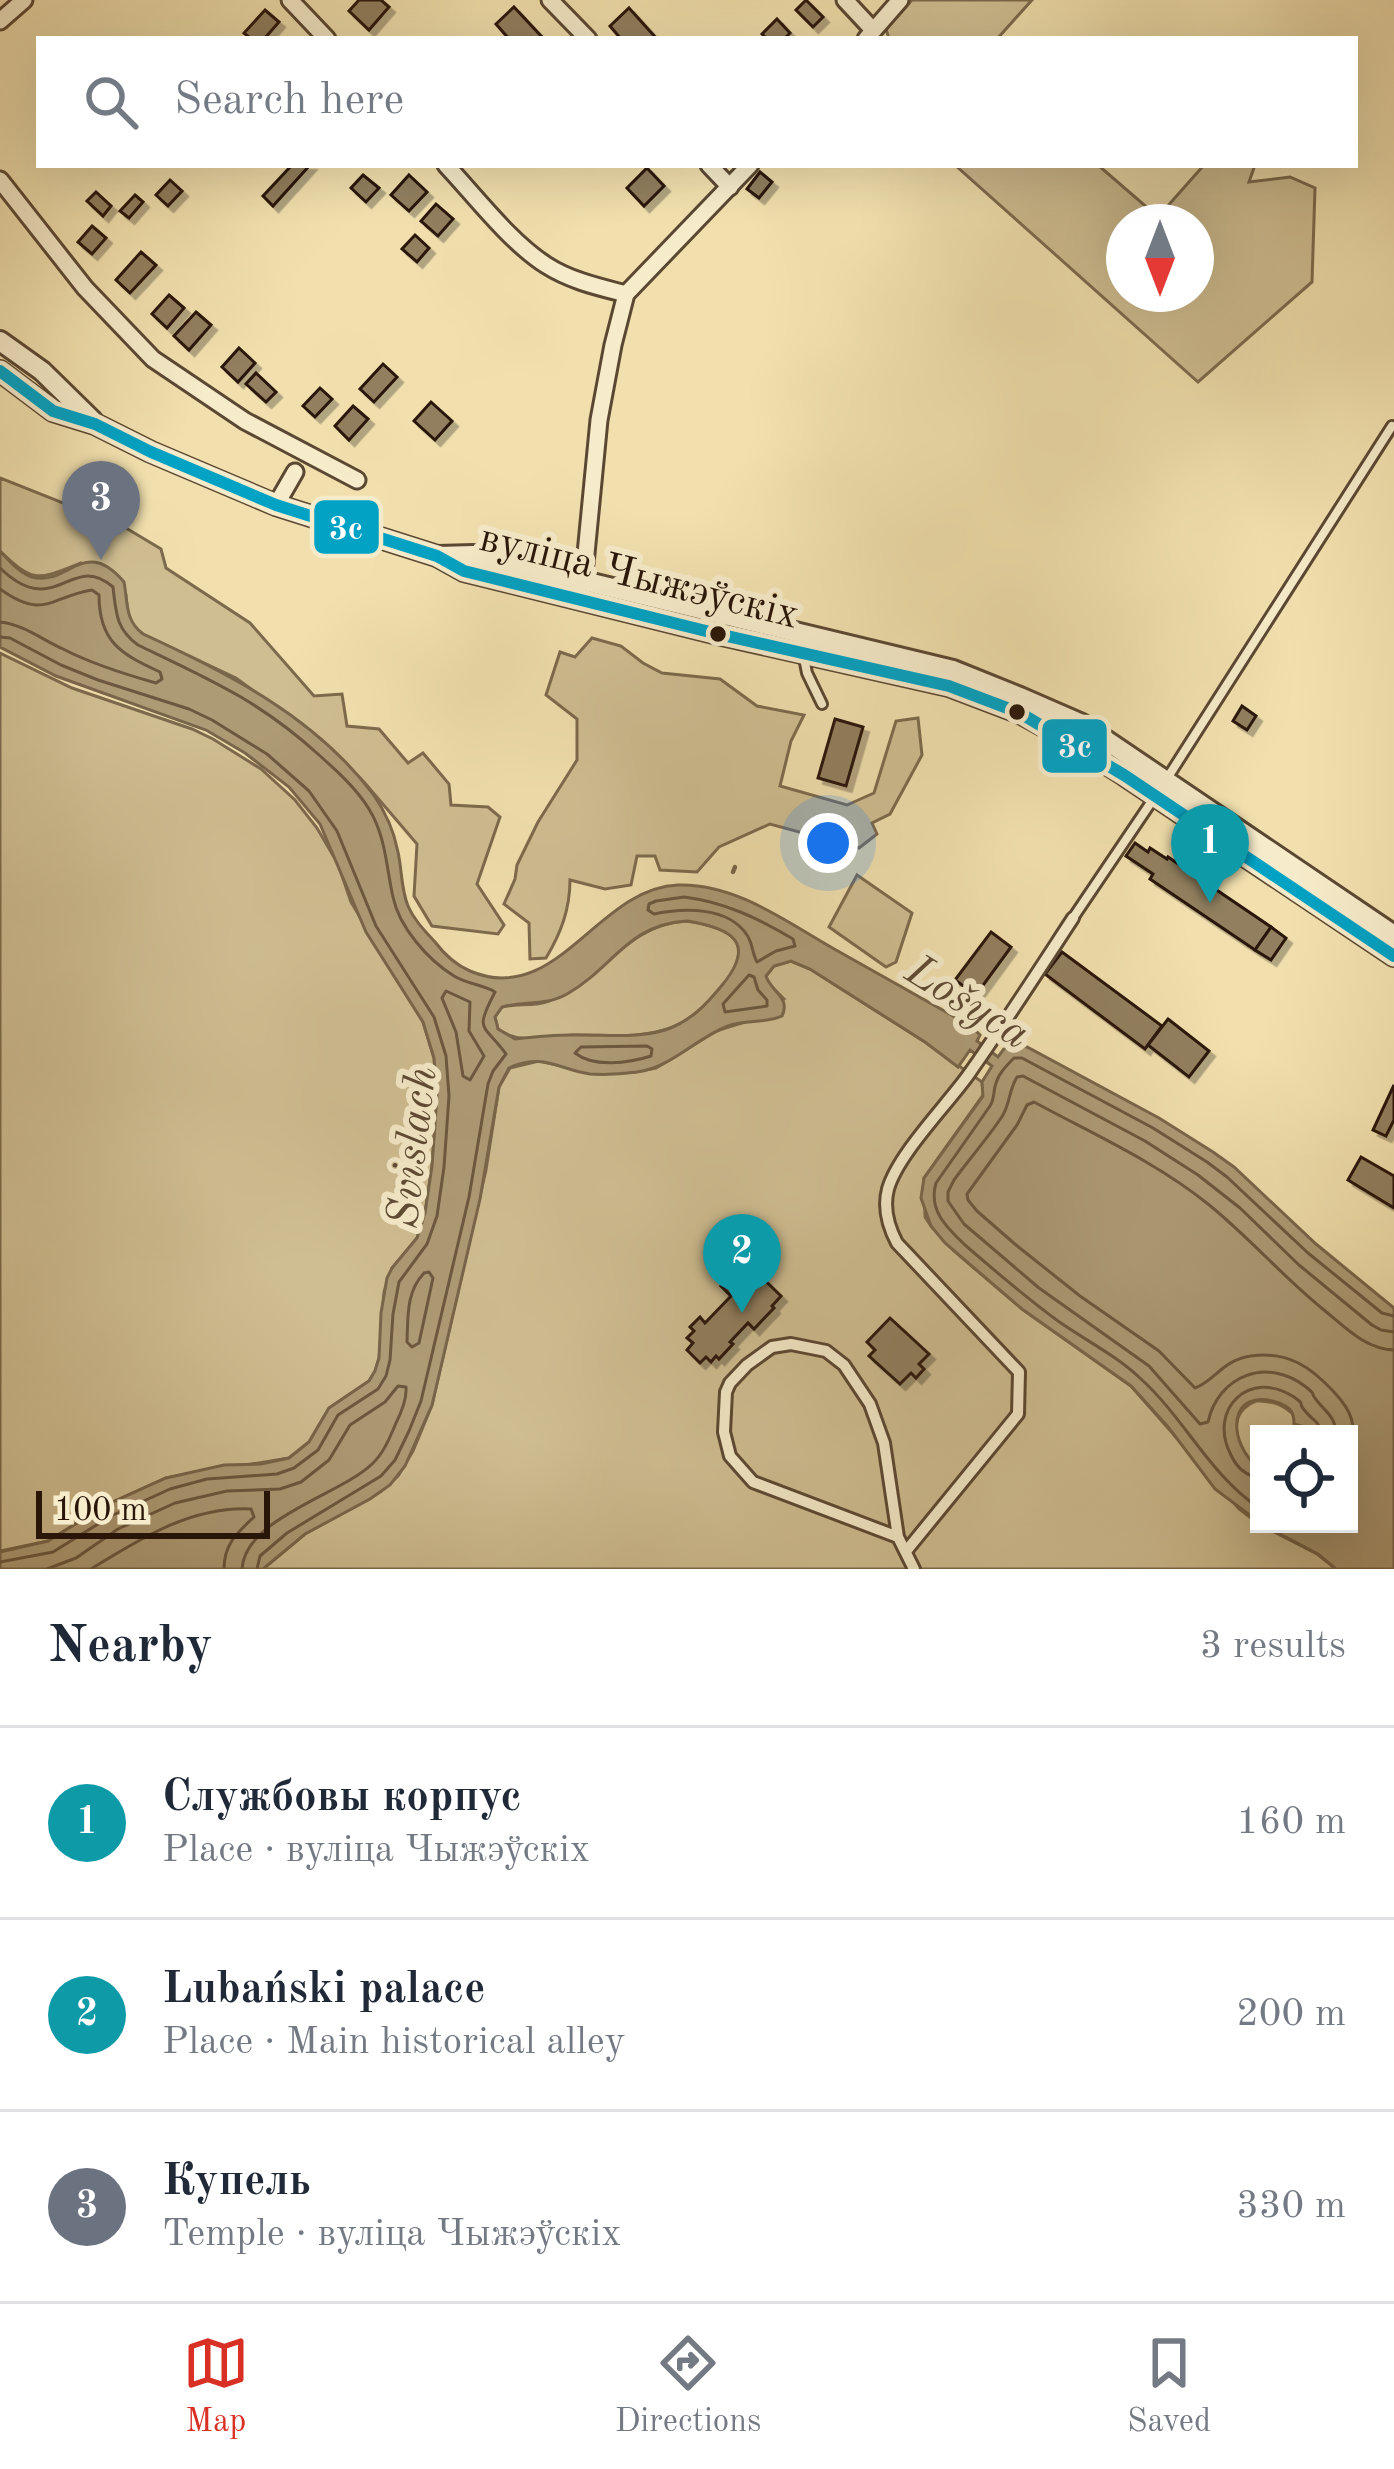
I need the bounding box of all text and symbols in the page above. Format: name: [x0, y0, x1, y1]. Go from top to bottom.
search box: [36, 36, 1358, 168]
icon: search: [78, 69, 144, 135]
text: Search here: [174, 79, 404, 124]
north arrow: [1106, 204, 1214, 312]
pin: 3: [62, 461, 140, 560]
line badge: 3с: [312, 498, 381, 556]
text: 3с: [329, 514, 363, 547]
street label: вуліца Чыжэўскіх: [475, 518, 803, 638]
unlabelled marker: [707, 623, 729, 645]
unlabelled marker: [1006, 701, 1028, 723]
line badge: 3с: [1040, 717, 1109, 775]
text: 3с: [1058, 732, 1092, 765]
pin: 1: [1171, 804, 1249, 903]
your location: [798, 813, 858, 873]
water label: Lošyca: [896, 948, 1036, 1059]
water label: Svislach: [381, 1064, 447, 1231]
pin: 2: [703, 1214, 781, 1313]
map controls: [1250, 1425, 1358, 1533]
button: locate: [1250, 1425, 1358, 1533]
scale bar: [36, 1485, 270, 1538]
text: 100 m: [54, 1495, 147, 1528]
text: Nearby: [48, 1622, 213, 1673]
text: 3 results: [1200, 1627, 1346, 1666]
text: Службовы корпус: [162, 1776, 522, 1821]
text: 1: [76, 1803, 98, 1842]
text: 160 m: [1236, 1803, 1346, 1842]
text: Place · вуліца Чыжэўскіх: [162, 1831, 590, 1870]
text: Lubański palace: [162, 1968, 485, 2013]
text: 2: [76, 1995, 98, 2034]
text: 200 m: [1236, 1995, 1346, 2034]
text: Place · Main historical alley: [162, 2023, 625, 2062]
text: Купель: [162, 2160, 311, 2205]
text: 3: [76, 2187, 98, 2226]
text: 330 m: [1236, 2187, 1346, 2226]
text: Temple · вуліца Чыжэўскіх: [162, 2215, 622, 2254]
tab: Map: [183, 2330, 249, 2443]
tab: Directions: [615, 2330, 761, 2443]
tab: Saved: [1127, 2330, 1211, 2443]

